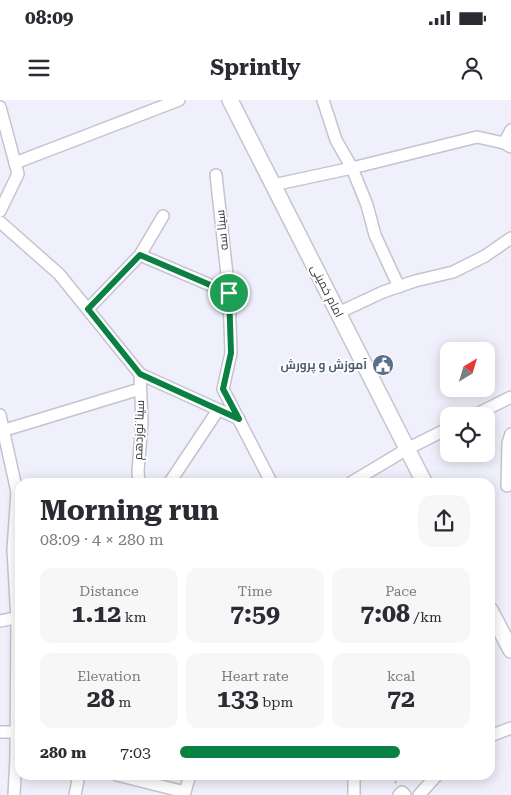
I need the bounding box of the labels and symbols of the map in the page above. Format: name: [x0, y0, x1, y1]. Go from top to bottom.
street label: سینا سه: [213, 209, 231, 251]
street label: امام خمینی: [307, 262, 346, 320]
pin: [208, 272, 250, 314]
north arrow: [440, 342, 495, 398]
public building icon: آموزش و پرورش: [371, 353, 395, 377]
place label: آموزش و پرورش: [281, 358, 367, 374]
street label: سینا نوزدهم: [131, 400, 148, 460]

